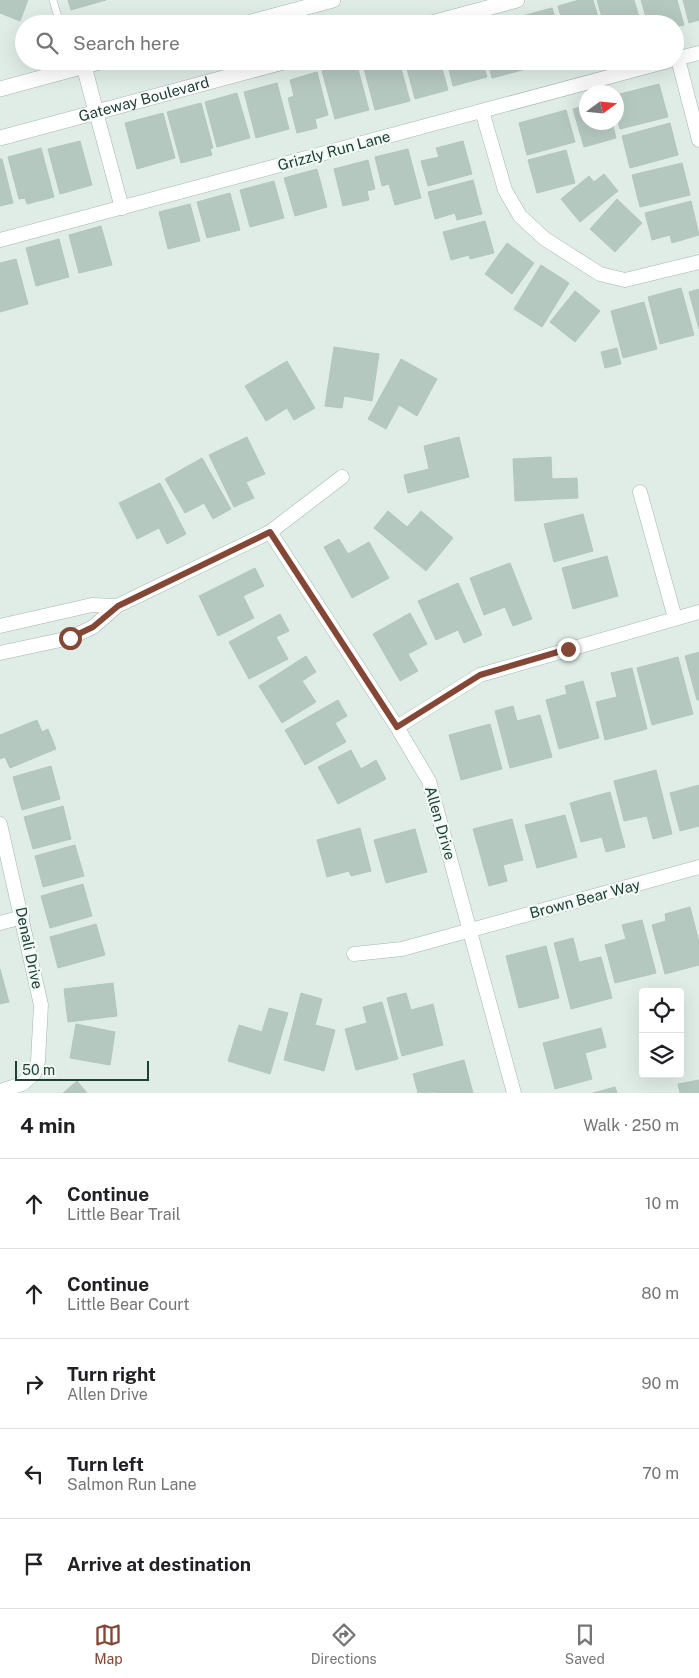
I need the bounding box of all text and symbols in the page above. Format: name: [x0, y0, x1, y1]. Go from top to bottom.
search box: [15, 15, 684, 70]
icon: search: [33, 29, 61, 57]
text: Search here: [73, 32, 180, 54]
street label: Gateway Boulevard: [77, 73, 211, 125]
north arrow: [579, 85, 624, 130]
street label: Grizzly Run Lane: [276, 127, 392, 174]
route start: [59, 627, 82, 650]
route end: [557, 638, 580, 661]
street label: Allen Drive: [422, 784, 459, 862]
street label: Brown Bear Way: [528, 876, 642, 921]
street label: Denali Drive: [12, 905, 46, 991]
map controls: [639, 988, 684, 1078]
button: locate: [639, 988, 684, 1033]
button: layers: [639, 1033, 684, 1078]
scale bar: [15, 1058, 149, 1081]
text: 50 m: [22, 1062, 55, 1078]
text: 4 min: [20, 1113, 75, 1138]
text: Walk · 250 m: [583, 1116, 679, 1135]
text: Continue: [67, 1183, 149, 1205]
icon: ahead: [20, 1190, 48, 1218]
text: 10 m: [645, 1194, 679, 1213]
text: Little Bear Trail: [67, 1205, 181, 1224]
text: Continue: [67, 1273, 149, 1295]
icon: ahead: [20, 1280, 48, 1308]
text: 80 m: [641, 1284, 679, 1303]
text: Little Bear Court: [67, 1295, 190, 1314]
text: Turn right: [67, 1363, 156, 1385]
icon: right: [20, 1370, 48, 1398]
text: 90 m: [642, 1374, 679, 1393]
text: Allen Drive: [67, 1385, 148, 1404]
text: Turn left: [67, 1453, 144, 1475]
icon: left: [20, 1460, 48, 1488]
text: 70 m: [642, 1464, 679, 1483]
text: Salmon Run Lane: [67, 1475, 197, 1494]
icon: arrive: [20, 1550, 48, 1578]
text: Arrive at destination: [67, 1553, 251, 1575]
tab: Map: [94, 1621, 123, 1667]
tab: Directions: [311, 1621, 377, 1667]
tab: Saved: [565, 1621, 605, 1667]

